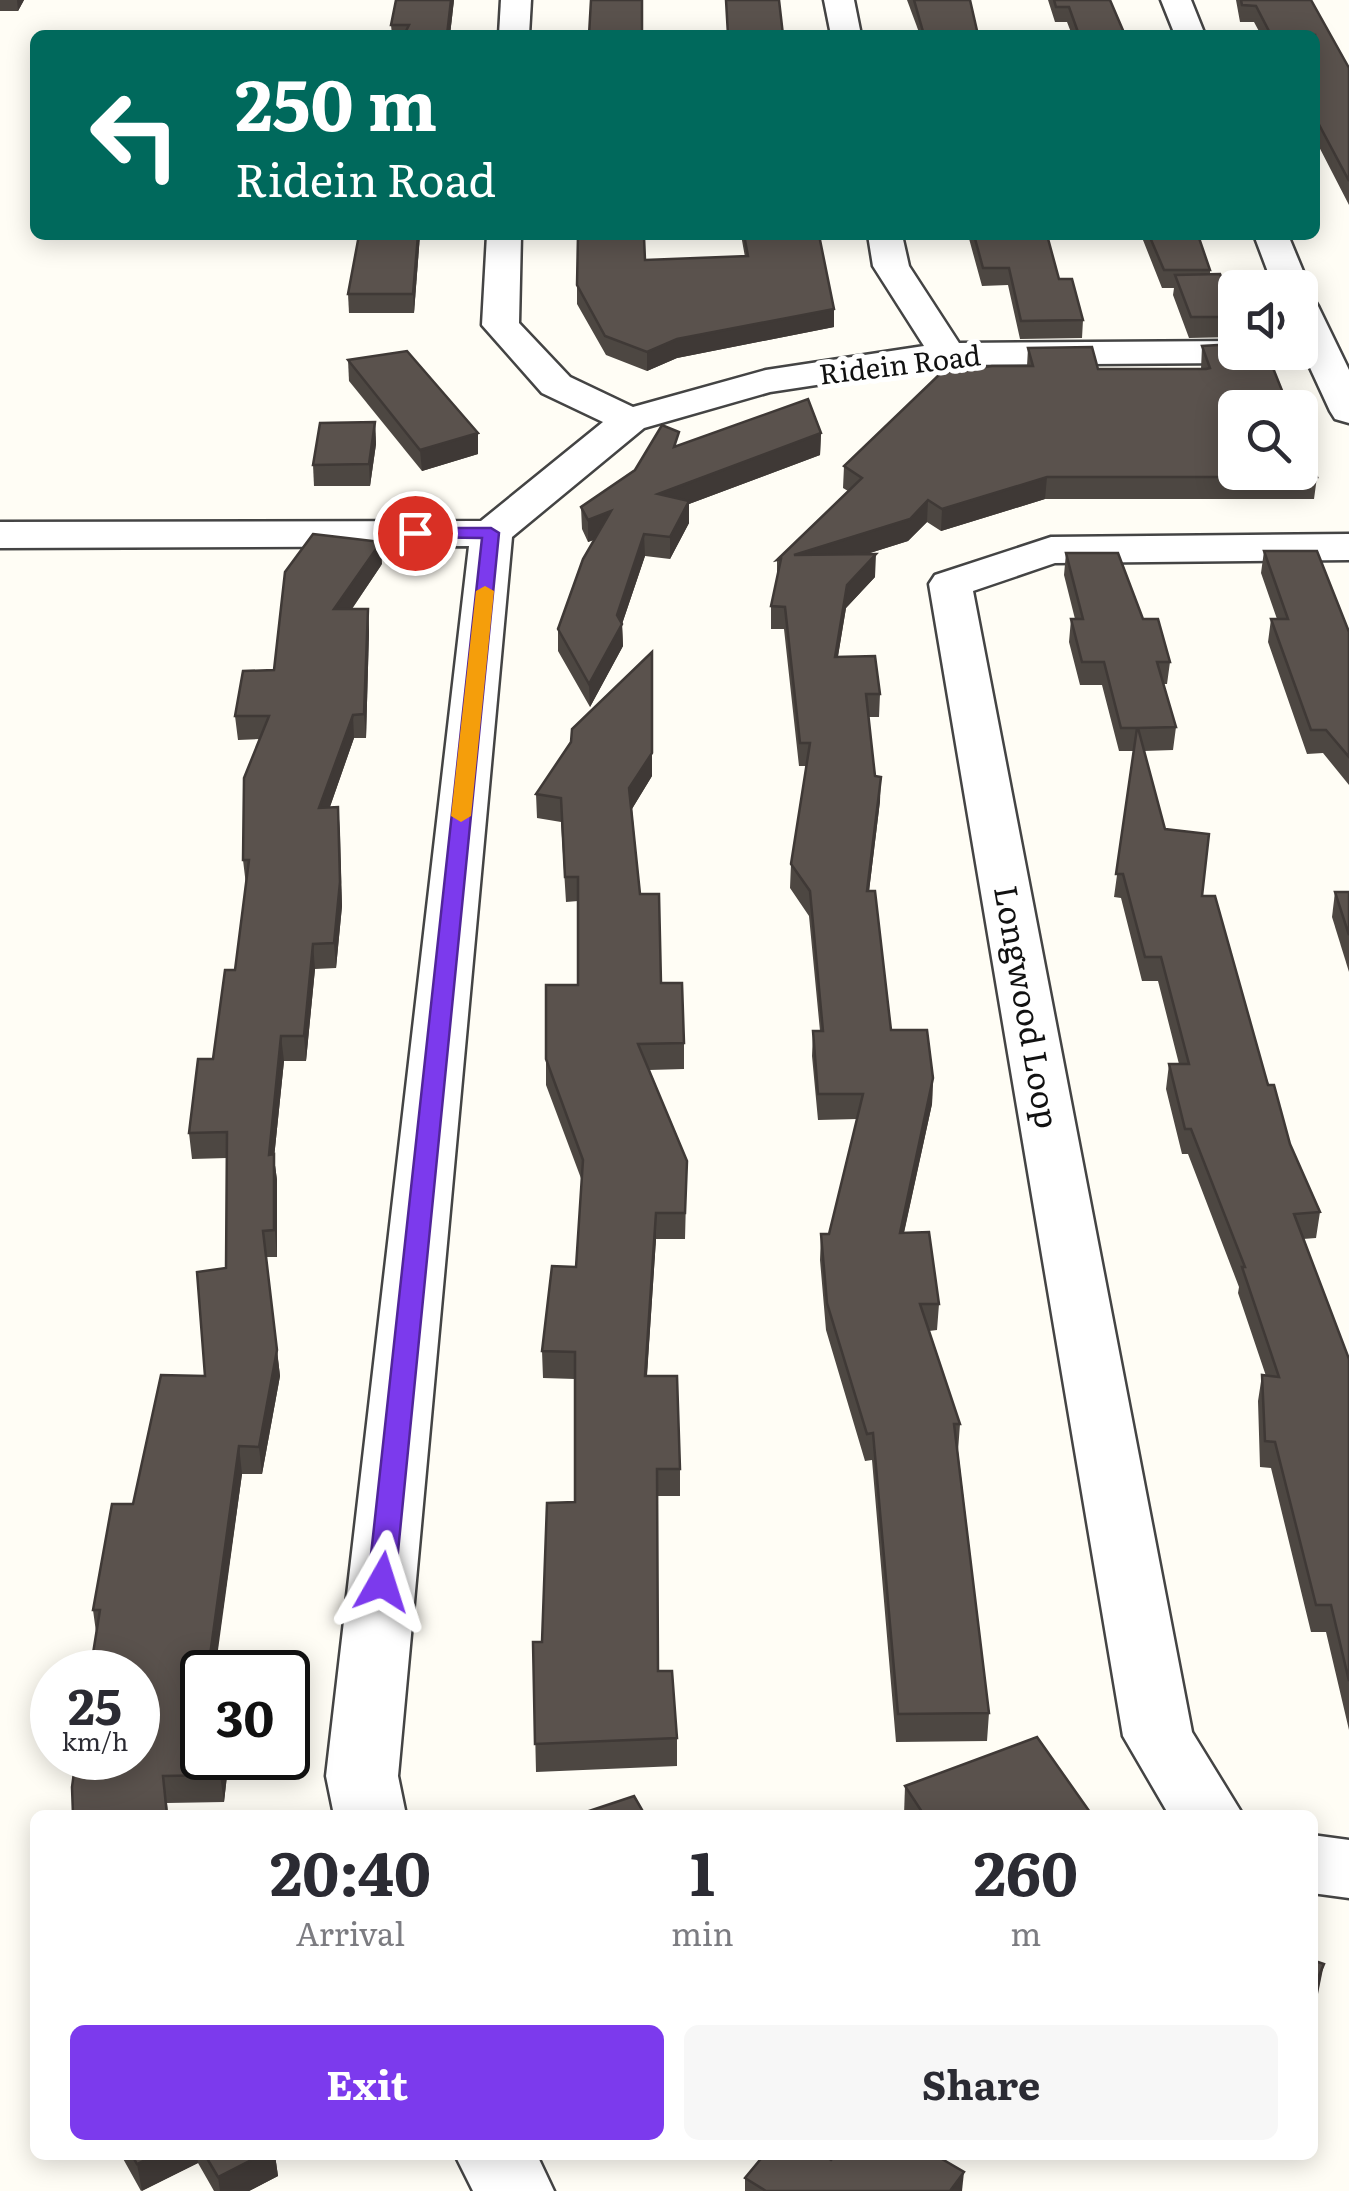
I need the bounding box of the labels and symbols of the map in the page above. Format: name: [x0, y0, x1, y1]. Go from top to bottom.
street label: Ridein Road: [817, 332, 983, 394]
pin: [373, 491, 458, 576]
street label: Longwood Loop: [984, 881, 1074, 1132]
position arrow: [330, 1530, 434, 1634]
speed limit sign: 30: [180, 1650, 310, 1780]

